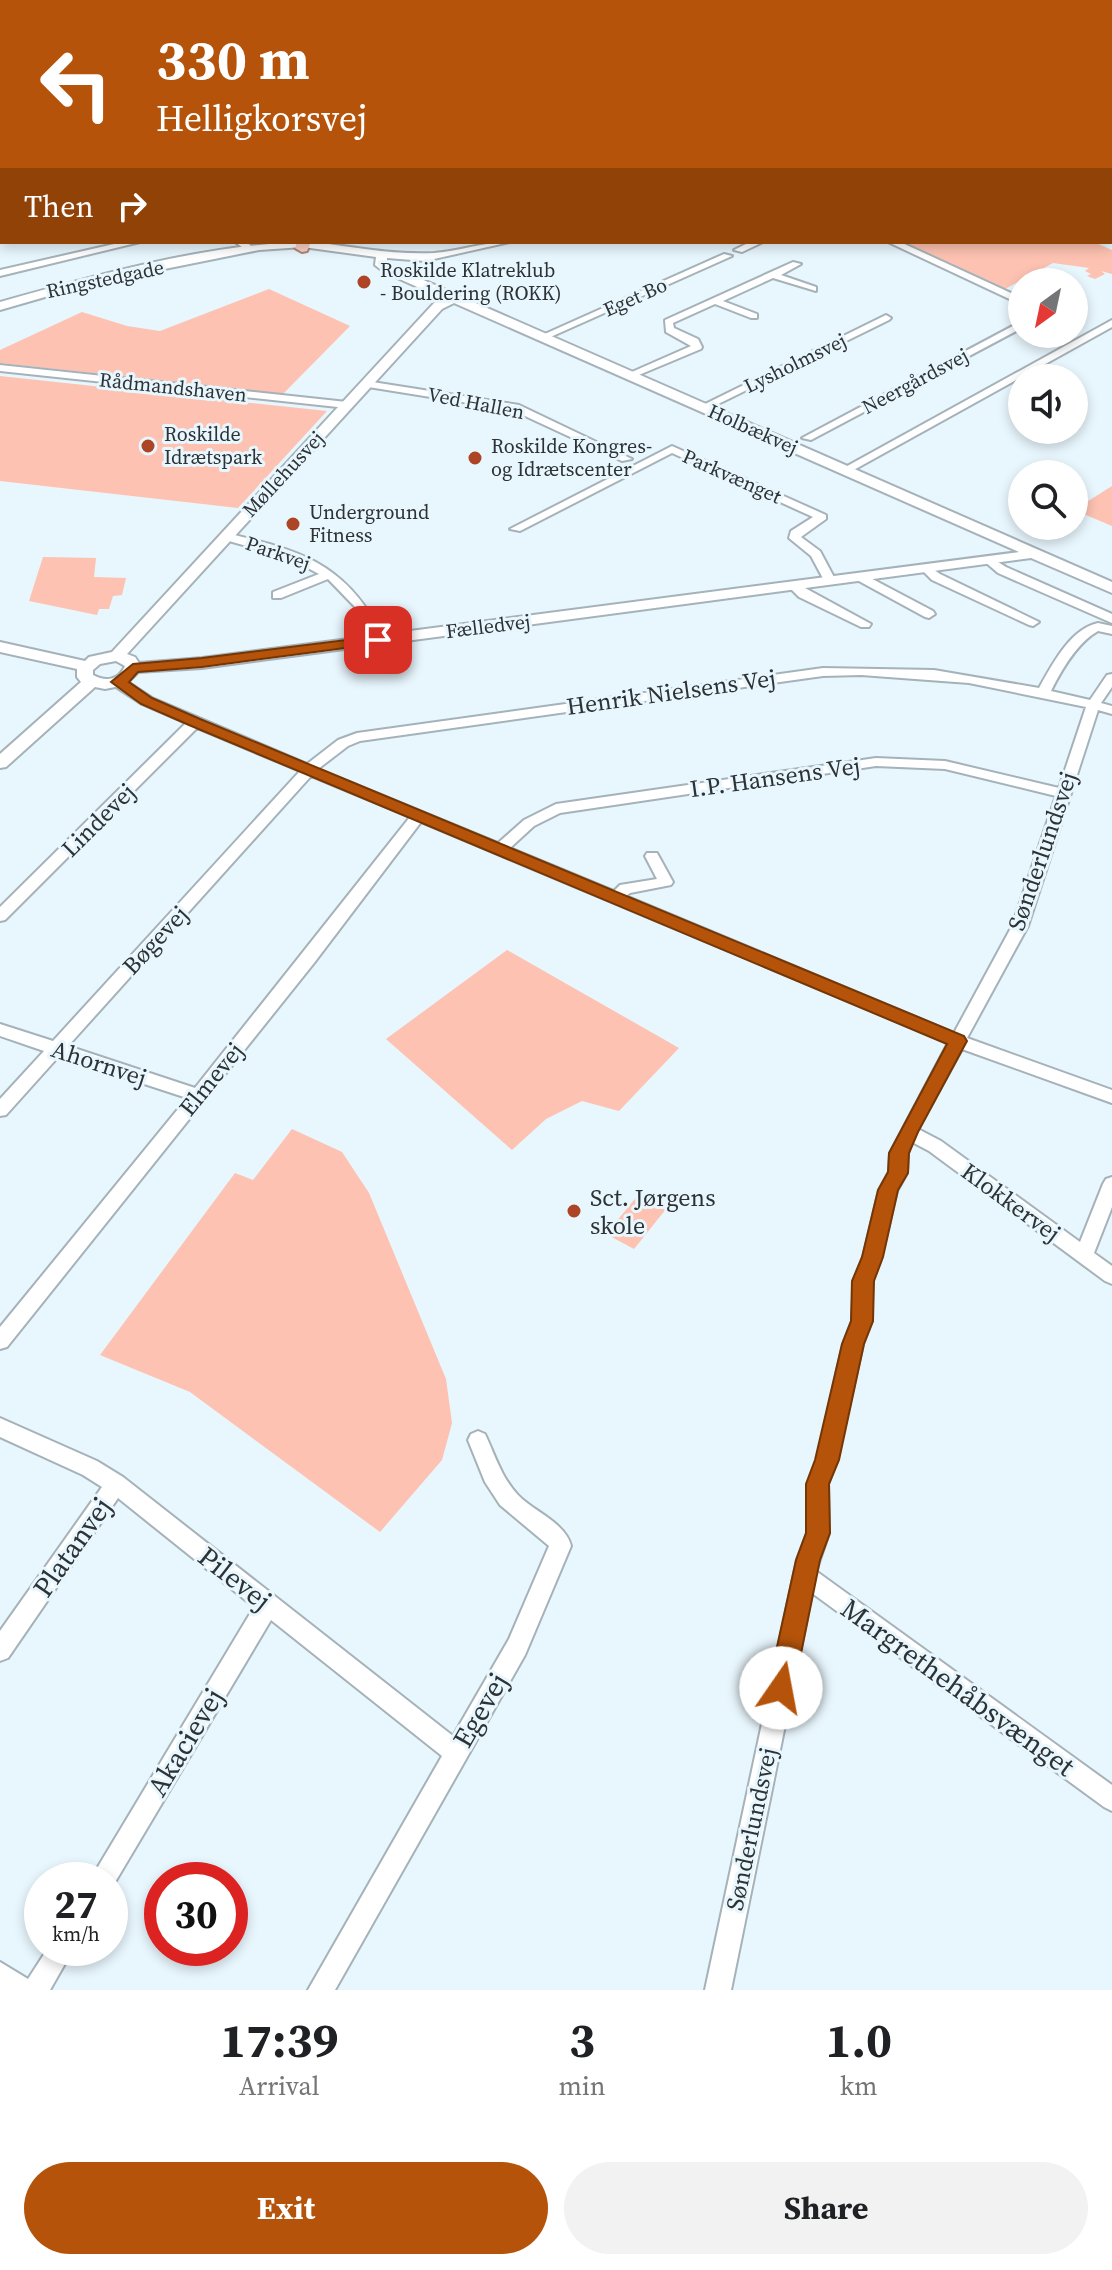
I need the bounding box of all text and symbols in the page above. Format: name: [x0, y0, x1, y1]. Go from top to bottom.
text: 330 m: [156, 21, 310, 98]
icon: left: [24, 32, 128, 136]
text: Helligkorsvej: [156, 94, 367, 143]
icon: right: [110, 184, 154, 228]
text: Then: [24, 186, 94, 227]
street label: Ringstedgade: [44, 253, 166, 305]
place label: Roskilde Klatreklub - Bouldering (ROKK): [380, 256, 562, 307]
north arrow: [1008, 268, 1088, 348]
map controls: [1008, 268, 1088, 540]
street label: Eget Bo: [599, 271, 671, 323]
marker: Roskilde Klatreklub - Bouldering (ROKK): [355, 273, 373, 291]
street label: Lysholmsvej: [739, 326, 851, 400]
street label: Neergårdsvej: [857, 341, 973, 421]
button: sound: [1008, 364, 1088, 444]
street label: Rådmandshaven: [98, 365, 248, 409]
street label: Ved Hallen: [425, 380, 527, 426]
street label: Holbækvej: [704, 397, 802, 461]
place label: Roskilde Idrætspark: [164, 420, 262, 471]
street label: Møllehusvej: [236, 425, 330, 523]
place label: Roskilde Kongres- og Idrætscenter: [491, 432, 652, 483]
marker: Roskilde Idrætspark: [139, 437, 157, 455]
street label: Parkvænget: [678, 442, 786, 510]
marker: Roskilde Kongres- og Idrætscenter: [466, 449, 484, 467]
button: search: [1008, 460, 1088, 540]
place label: Underground Fitness: [309, 498, 430, 549]
marker: Underground Fitness: [284, 515, 302, 533]
street label: Parkvej: [242, 529, 314, 577]
pin: [344, 606, 412, 674]
street label: Fælledvej: [444, 607, 532, 645]
icon: arrive: [356, 618, 400, 662]
street label: Henrik Nielsens Vej: [564, 661, 778, 723]
street label: I.P. Hansens Vej: [688, 749, 862, 805]
street label: Sønderlundsvej: [999, 767, 1085, 935]
street label: Lindevej: [54, 776, 142, 864]
street label: Bøgevej: [115, 898, 195, 982]
street label: Ahornvej: [47, 1032, 151, 1094]
street label: Elmevej: [171, 1035, 251, 1123]
street label: Klokkervej: [955, 1155, 1067, 1249]
place label: Sct. Jørgens skole: [590, 1181, 716, 1242]
marker: Sct. Jørgens skole: [565, 1202, 583, 1220]
street label: Platanvej: [24, 1490, 120, 1604]
street label: Pilevej: [191, 1537, 279, 1619]
street label: Margrethehåbsvænget: [833, 1589, 1083, 1785]
position arrow: [739, 1646, 823, 1730]
street label: Egevej: [443, 1666, 517, 1754]
street label: Akacievej: [138, 1681, 232, 1803]
street label: Sønderlundsvej: [718, 1745, 784, 1913]
speed limit sign: 30: [144, 1862, 248, 1966]
text: 27: [54, 1877, 98, 1931]
text: km/h: [52, 1920, 100, 1948]
text: 17:39: [220, 2007, 339, 2073]
text: 3: [569, 2007, 595, 2073]
text: 1.0: [826, 2007, 892, 2073]
text: Arrival: [239, 2068, 319, 2104]
text: min: [559, 2068, 605, 2104]
text: km: [840, 2068, 878, 2104]
button: Exit: [24, 2162, 548, 2254]
button: Share: [564, 2162, 1088, 2254]

